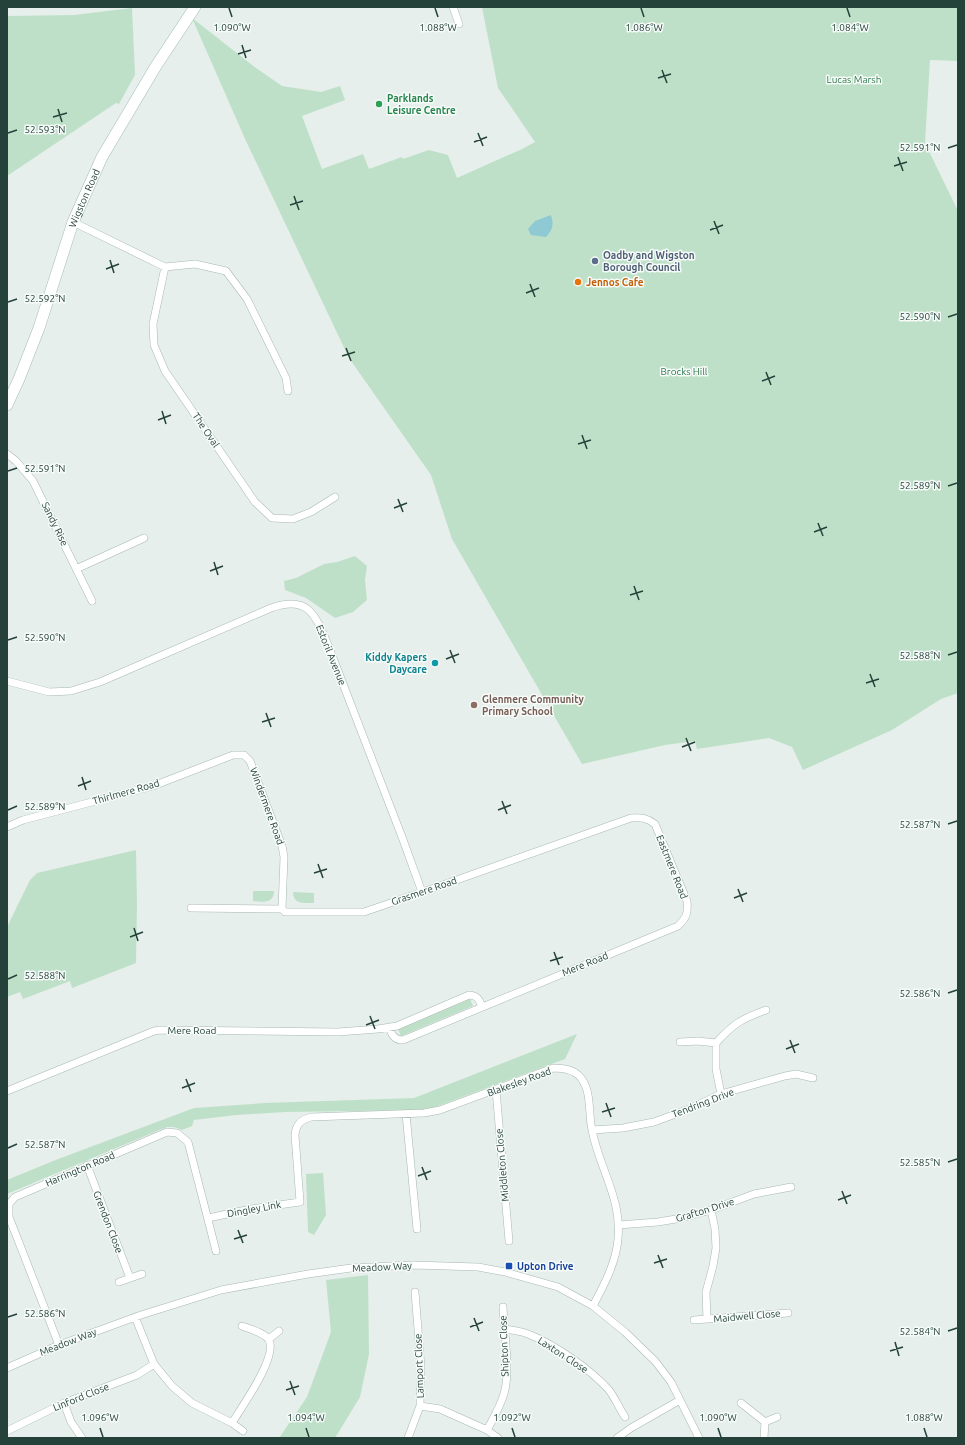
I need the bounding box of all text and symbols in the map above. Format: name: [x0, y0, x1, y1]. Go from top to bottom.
text: 1.090°W: [213, 22, 251, 33]
text: 1.088°W: [419, 22, 457, 33]
text: 1.086°W: [625, 22, 663, 33]
text: 1.084°W: [831, 22, 869, 33]
park label: Lucas Marsh: [827, 74, 881, 85]
place label: Parklands Leisure Centre: [387, 93, 456, 116]
marker: Parklands Leisure Centre: [374, 99, 384, 109]
text: 52.593°N: [24, 124, 66, 135]
text: 52.591°N: [899, 142, 941, 153]
street label: Wigston Road: [66, 167, 102, 229]
place label: Oadby and Wigston Borough Council: [603, 250, 695, 273]
marker: Oadby and Wigston Borough Council: [590, 256, 600, 266]
marker: Jennos Cafe: [573, 277, 583, 287]
place label: Jennos Cafe: [586, 277, 644, 288]
text: 52.592°N: [24, 293, 66, 304]
text: 52.590°N: [899, 311, 941, 322]
park label: Brocks Hill: [661, 366, 708, 377]
street label: The Oval: [190, 411, 222, 450]
text: 52.591°N: [24, 463, 66, 474]
text: 52.589°N: [899, 480, 941, 491]
street label: Sandy Rise: [40, 500, 70, 548]
street label: Estoril Avenue: [314, 623, 348, 687]
text: 52.590°N: [24, 632, 66, 643]
text: 52.588°N: [899, 650, 941, 661]
place label: Kiddy Kapers Daycare: [365, 652, 427, 675]
marker: Kiddy Kapers Daycare: [430, 658, 440, 668]
place label: Glenmere Community Primary School: [482, 694, 585, 717]
marker: Glenmere Community Primary School: [469, 700, 479, 710]
street label: Windermere Road: [248, 766, 286, 846]
street label: Thirlmere Road: [91, 777, 161, 807]
text: 52.589°N: [24, 801, 66, 812]
text: 52.587°N: [899, 819, 941, 830]
street label: Eastmere Road: [654, 834, 690, 901]
street label: Grasmere Road: [390, 875, 458, 907]
street label: Mere Road: [560, 950, 610, 978]
text: 52.588°N: [24, 970, 66, 981]
text: 52.586°N: [899, 988, 941, 999]
street label: Mere Road: [168, 1025, 217, 1036]
street label: Blakesley Road: [486, 1065, 553, 1099]
street label: Tendring Drive: [670, 1086, 736, 1120]
street label: Middleton Close: [493, 1128, 511, 1202]
text: 52.587°N: [24, 1139, 66, 1150]
street label: Harrington Road: [44, 1149, 117, 1189]
text: 52.585°N: [899, 1157, 941, 1168]
street label: Grendon Close: [91, 1189, 125, 1255]
street label: Grafton Drive: [674, 1196, 736, 1224]
street label: Dingley Link: [226, 1199, 282, 1219]
street label: Meadow Way: [352, 1260, 412, 1274]
marker: Upton Drive: [504, 1261, 514, 1271]
place label: Upton Drive: [517, 1261, 574, 1272]
text: 52.586°N: [24, 1308, 66, 1319]
street label: Maidwell Close: [713, 1308, 781, 1324]
street label: Shipton Close: [497, 1315, 511, 1377]
street label: Meadow Way: [38, 1326, 98, 1358]
text: 52.584°N: [899, 1326, 941, 1337]
street label: Lamport Close: [412, 1333, 426, 1399]
street label: Laxton Close: [536, 1335, 590, 1375]
street label: Linford Close: [51, 1381, 111, 1413]
text: 1.096°W: [81, 1412, 119, 1423]
text: 1.094°W: [287, 1412, 325, 1423]
text: 1.092°W: [493, 1412, 531, 1423]
text: 1.090°W: [699, 1412, 737, 1423]
text: 1.088°W: [905, 1412, 943, 1423]

